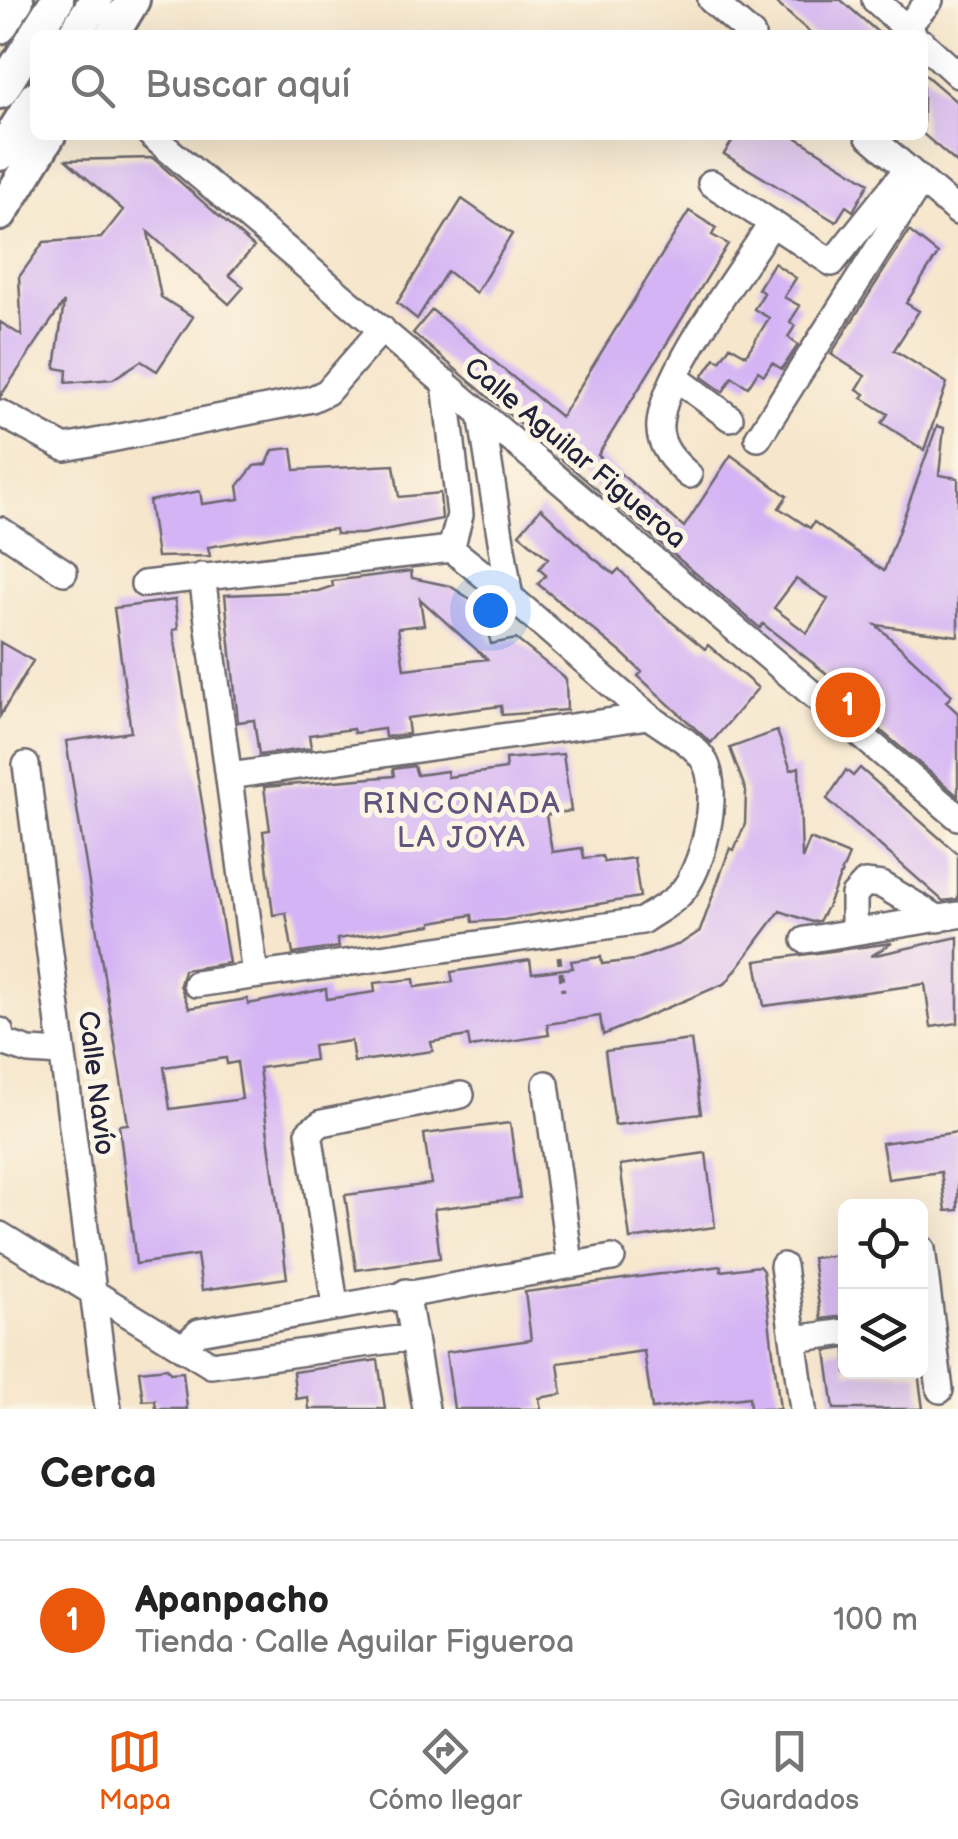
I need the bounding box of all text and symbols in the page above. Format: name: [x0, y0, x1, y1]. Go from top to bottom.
search box: [30, 30, 928, 140]
icon: search: [65, 58, 120, 113]
text: Buscar aquí: [145, 63, 351, 108]
street label: Calle Aguilar Figueroa: [457, 351, 693, 555]
your location: [465, 585, 516, 636]
pin: 1: [816, 668, 880, 742]
district label: RINCONADA LA JOYA: [362, 786, 562, 856]
street label: Calle Navío: [71, 1009, 121, 1157]
map controls: [838, 1199, 928, 1379]
button: locate: [838, 1199, 928, 1289]
button: layers: [838, 1289, 928, 1379]
text: Cerca: [40, 1449, 157, 1500]
text: Apanpacho: [135, 1578, 329, 1623]
text: 1: [66, 1601, 79, 1640]
text: 100 m: [833, 1601, 918, 1640]
text: Tienda · Calle Aguilar Figueroa: [135, 1623, 574, 1662]
tab: Mapa: [99, 1724, 171, 1817]
tab: Cómo llegar: [368, 1724, 522, 1817]
tab: Guardados: [720, 1724, 859, 1817]

